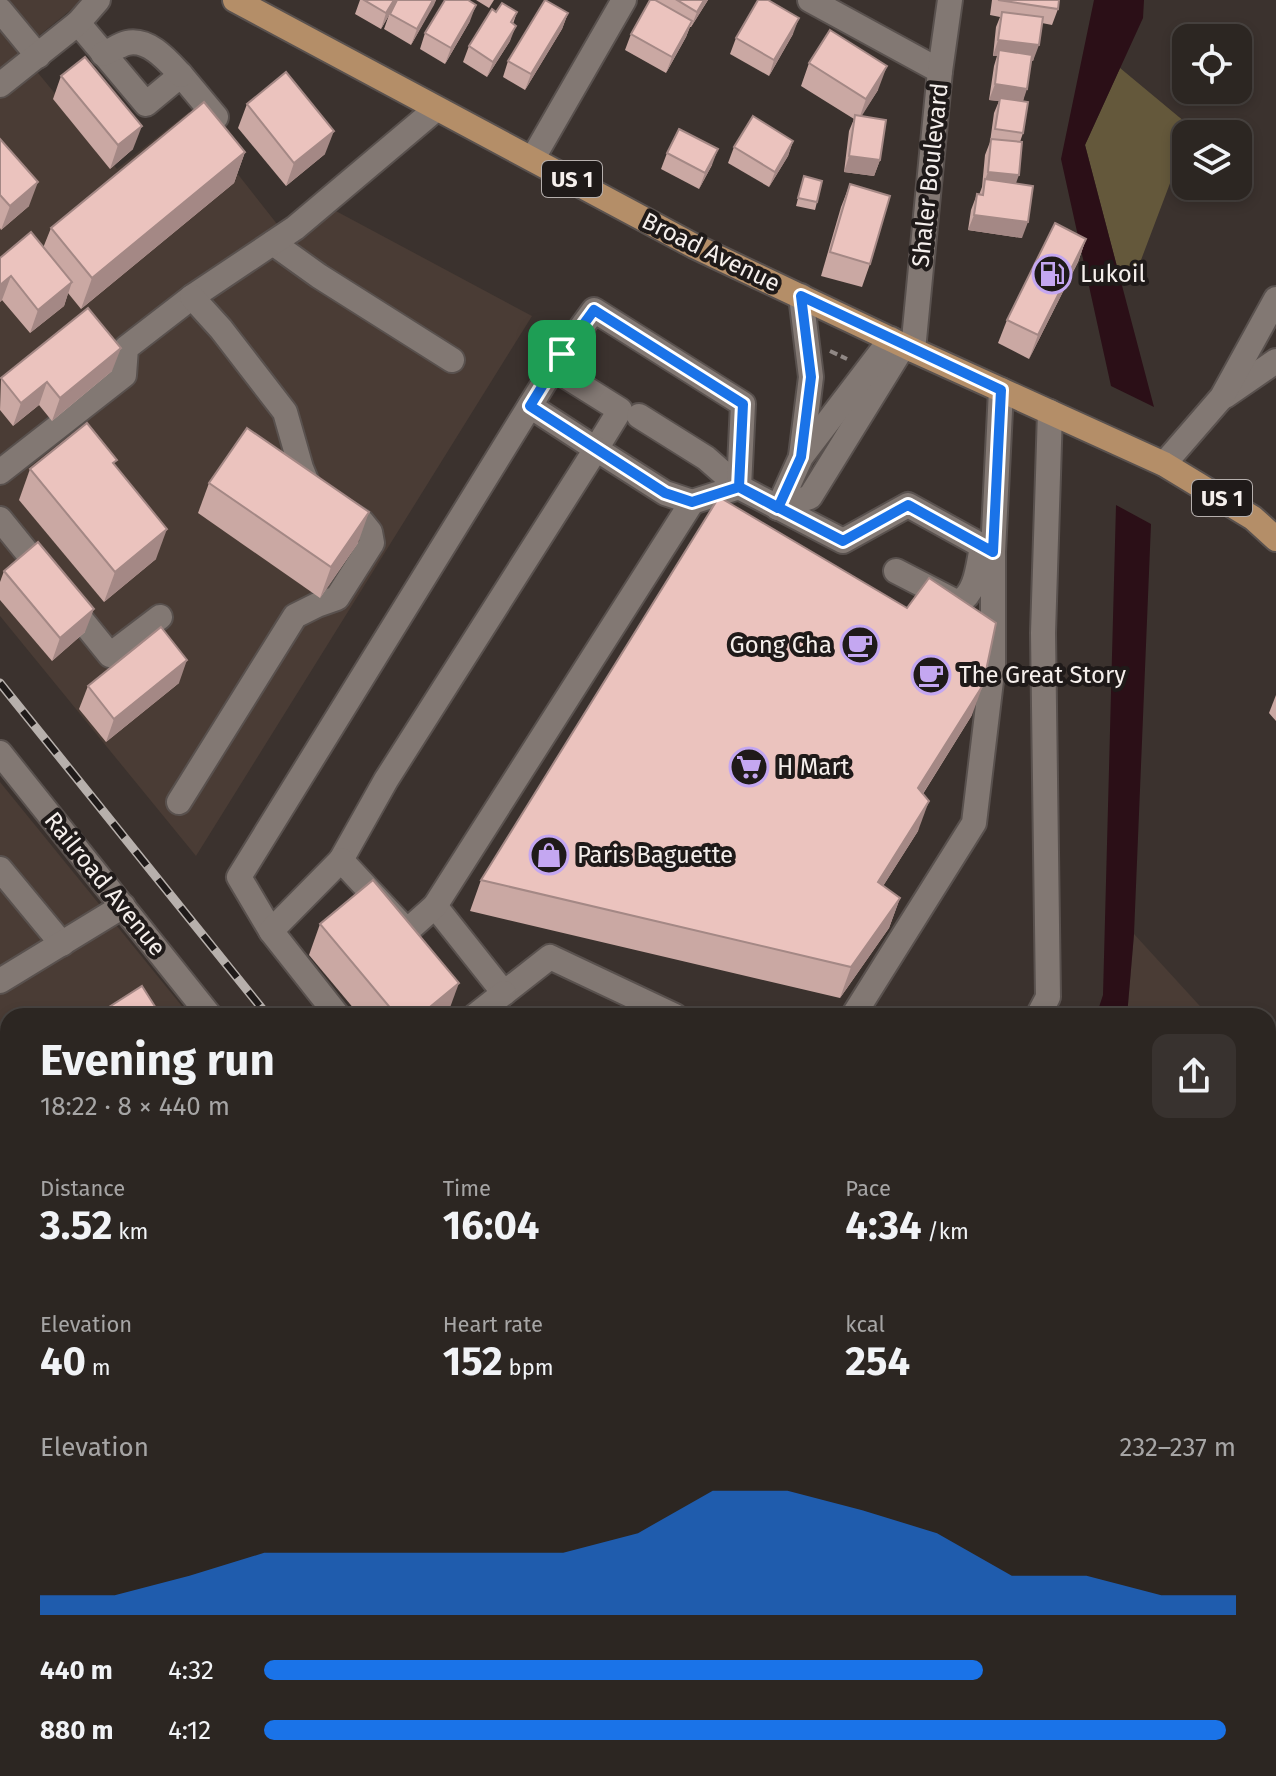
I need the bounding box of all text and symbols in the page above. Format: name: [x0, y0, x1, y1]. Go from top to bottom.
map controls: [1172, 24, 1252, 200]
button: locate: [1172, 24, 1252, 104]
street label: Shaler Boulevard: [906, 81, 954, 269]
button: layers: [1172, 120, 1252, 200]
road number: US 1: [542, 161, 602, 197]
street label: Broad Avenue: [637, 206, 785, 298]
fuel station icon: Lukoil: [1031, 253, 1073, 295]
place label: Lukoil: [1080, 260, 1145, 288]
pin: [528, 320, 596, 388]
icon: arrive: [540, 332, 584, 376]
road number: US 1: [1192, 480, 1252, 516]
cafe icon: Gong Cha: [839, 624, 881, 666]
place label: Gong Cha: [730, 631, 832, 659]
cafe icon: The Great Story: [910, 654, 952, 696]
place label: The Great Story: [959, 661, 1126, 689]
supermarket icon: H Mart: [728, 746, 770, 788]
place label: H Mart: [777, 753, 850, 781]
street label: Railroad Avenue: [38, 806, 172, 962]
shop icon: Paris Baguette: [528, 834, 570, 876]
place label: Paris Baguette: [577, 841, 733, 869]
text: Evening run: [40, 1034, 275, 1087]
button: share: [1152, 1034, 1236, 1118]
text: 18:22 · 8 × 440 m: [40, 1091, 230, 1122]
text: Distance: [40, 1175, 125, 1202]
text: Time: [443, 1175, 491, 1202]
text: Pace: [845, 1175, 891, 1202]
text: 3.52: [40, 1202, 112, 1250]
text: 16:04: [443, 1202, 539, 1250]
text: 4:34: [845, 1202, 922, 1250]
text: km: [112, 1218, 148, 1245]
text: /km: [922, 1218, 969, 1245]
text: Elevation: [40, 1311, 132, 1338]
text: Heart rate: [443, 1311, 543, 1338]
text: kcal: [845, 1311, 885, 1338]
text: 40: [40, 1338, 86, 1386]
text: 152: [443, 1338, 503, 1386]
text: 254: [845, 1338, 910, 1386]
text: m: [86, 1354, 111, 1381]
text: bpm: [503, 1354, 554, 1381]
text: Elevation: [40, 1432, 149, 1463]
text: 232–237 m: [1119, 1432, 1236, 1463]
text: 440 m: [40, 1655, 113, 1686]
text: 4:32: [168, 1655, 214, 1686]
text: 880 m: [40, 1715, 114, 1746]
text: 4:12: [168, 1715, 211, 1746]

